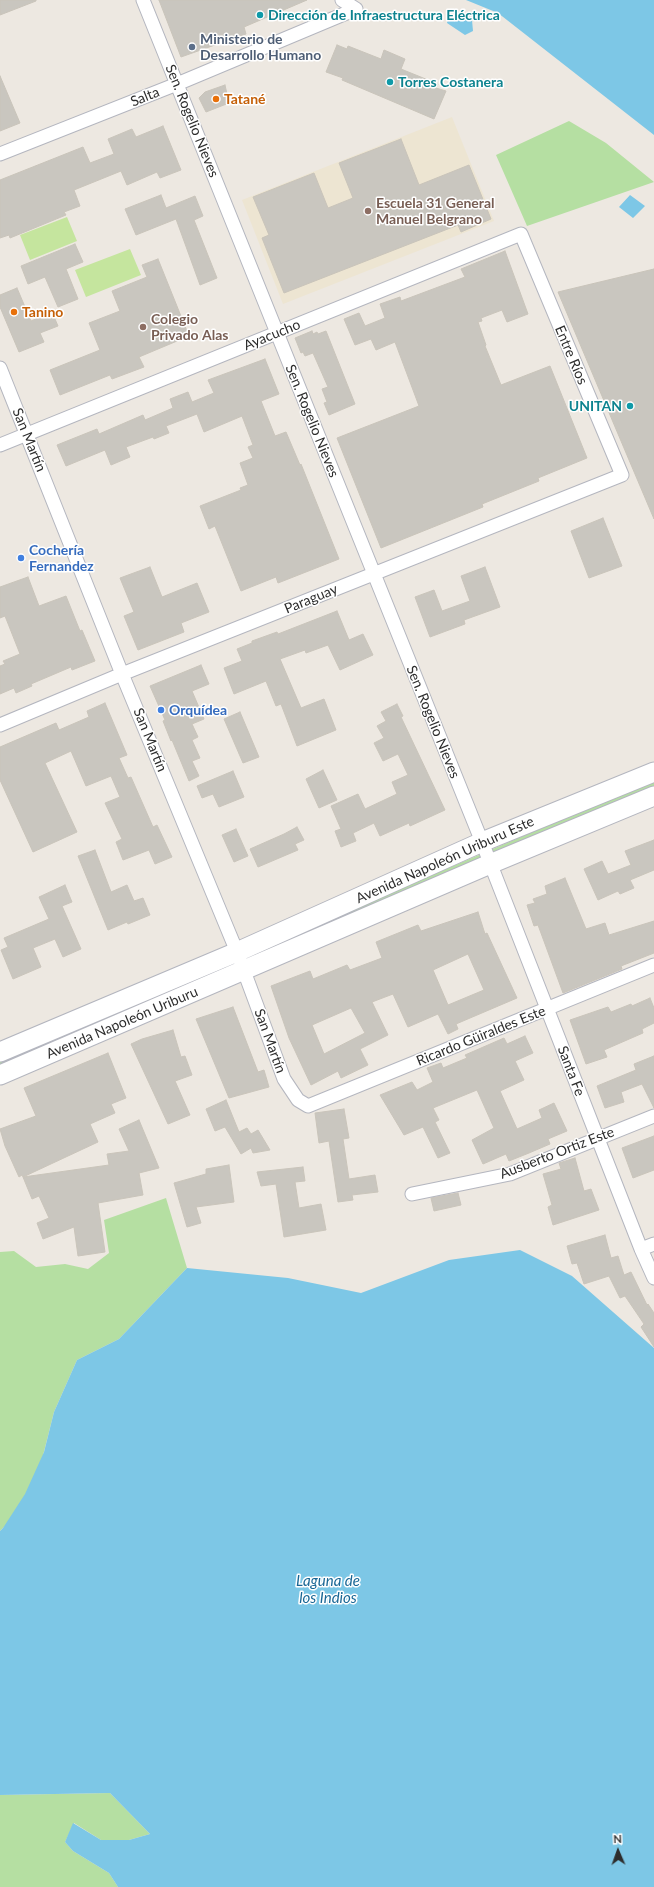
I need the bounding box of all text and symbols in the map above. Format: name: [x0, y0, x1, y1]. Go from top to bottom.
place label: Dirección de Infraestructura Eléctrica: [268, 7, 500, 23]
marker: Dirección de Infraestructura Eléctrica: [255, 10, 265, 20]
place label: Ministerio de Desarrollo Humano: [200, 31, 321, 64]
marker: Ministerio de Desarrollo Humano: [187, 42, 197, 52]
street label: Sen. Rogelio Nieves: [162, 62, 222, 180]
place label: Torres Costanera: [398, 74, 503, 90]
marker: Torres Costanera: [385, 77, 395, 87]
street label: Salta: [128, 84, 162, 110]
place label: Tatané: [224, 91, 266, 107]
marker: Tatané: [211, 94, 221, 104]
place label: Escuela 31 General Manuel Belgrano: [376, 195, 494, 228]
marker: Escuela 31 General Manuel Belgrano: [363, 206, 373, 216]
place label: Tanino: [22, 304, 63, 320]
marker: Tanino: [9, 307, 19, 317]
place label: Colegio Privado Alas: [151, 311, 228, 344]
street label: Ayacucho: [241, 316, 303, 354]
marker: Colegio Privado Alas: [138, 322, 148, 332]
street label: Entre Ríos: [551, 323, 591, 387]
street label: Sen. Rogelio Nieves: [282, 362, 342, 480]
place label: UNITAN: [569, 398, 622, 414]
marker: UNITAN: [625, 401, 635, 411]
street label: San Martín: [9, 406, 49, 474]
place label: Cochería Fernandez: [29, 542, 94, 574]
marker: Cochería Fernandez: [16, 553, 26, 563]
street label: Paraguay: [282, 581, 340, 617]
street label: Sen. Rogelio Nieves: [403, 663, 463, 781]
place label: Orquídea: [169, 702, 227, 718]
marker: Orquídea: [156, 705, 166, 715]
street label: San Martín: [130, 706, 170, 774]
street label: Avenida Napoleón Uriburu Este: [353, 813, 537, 907]
street label: Avenida Napoleón Uriburu: [44, 983, 200, 1063]
street label: Ricardo Güiraldes Este: [414, 1002, 548, 1070]
street label: San Martín: [251, 1007, 289, 1075]
street label: Santa Fe: [554, 1044, 588, 1098]
street label: Ausberto Ortiz Este: [497, 1123, 617, 1183]
water label: Laguna de los Indios: [296, 1572, 360, 1607]
north arrow: [598, 1831, 638, 1871]
text: N: [613, 1832, 622, 1845]

